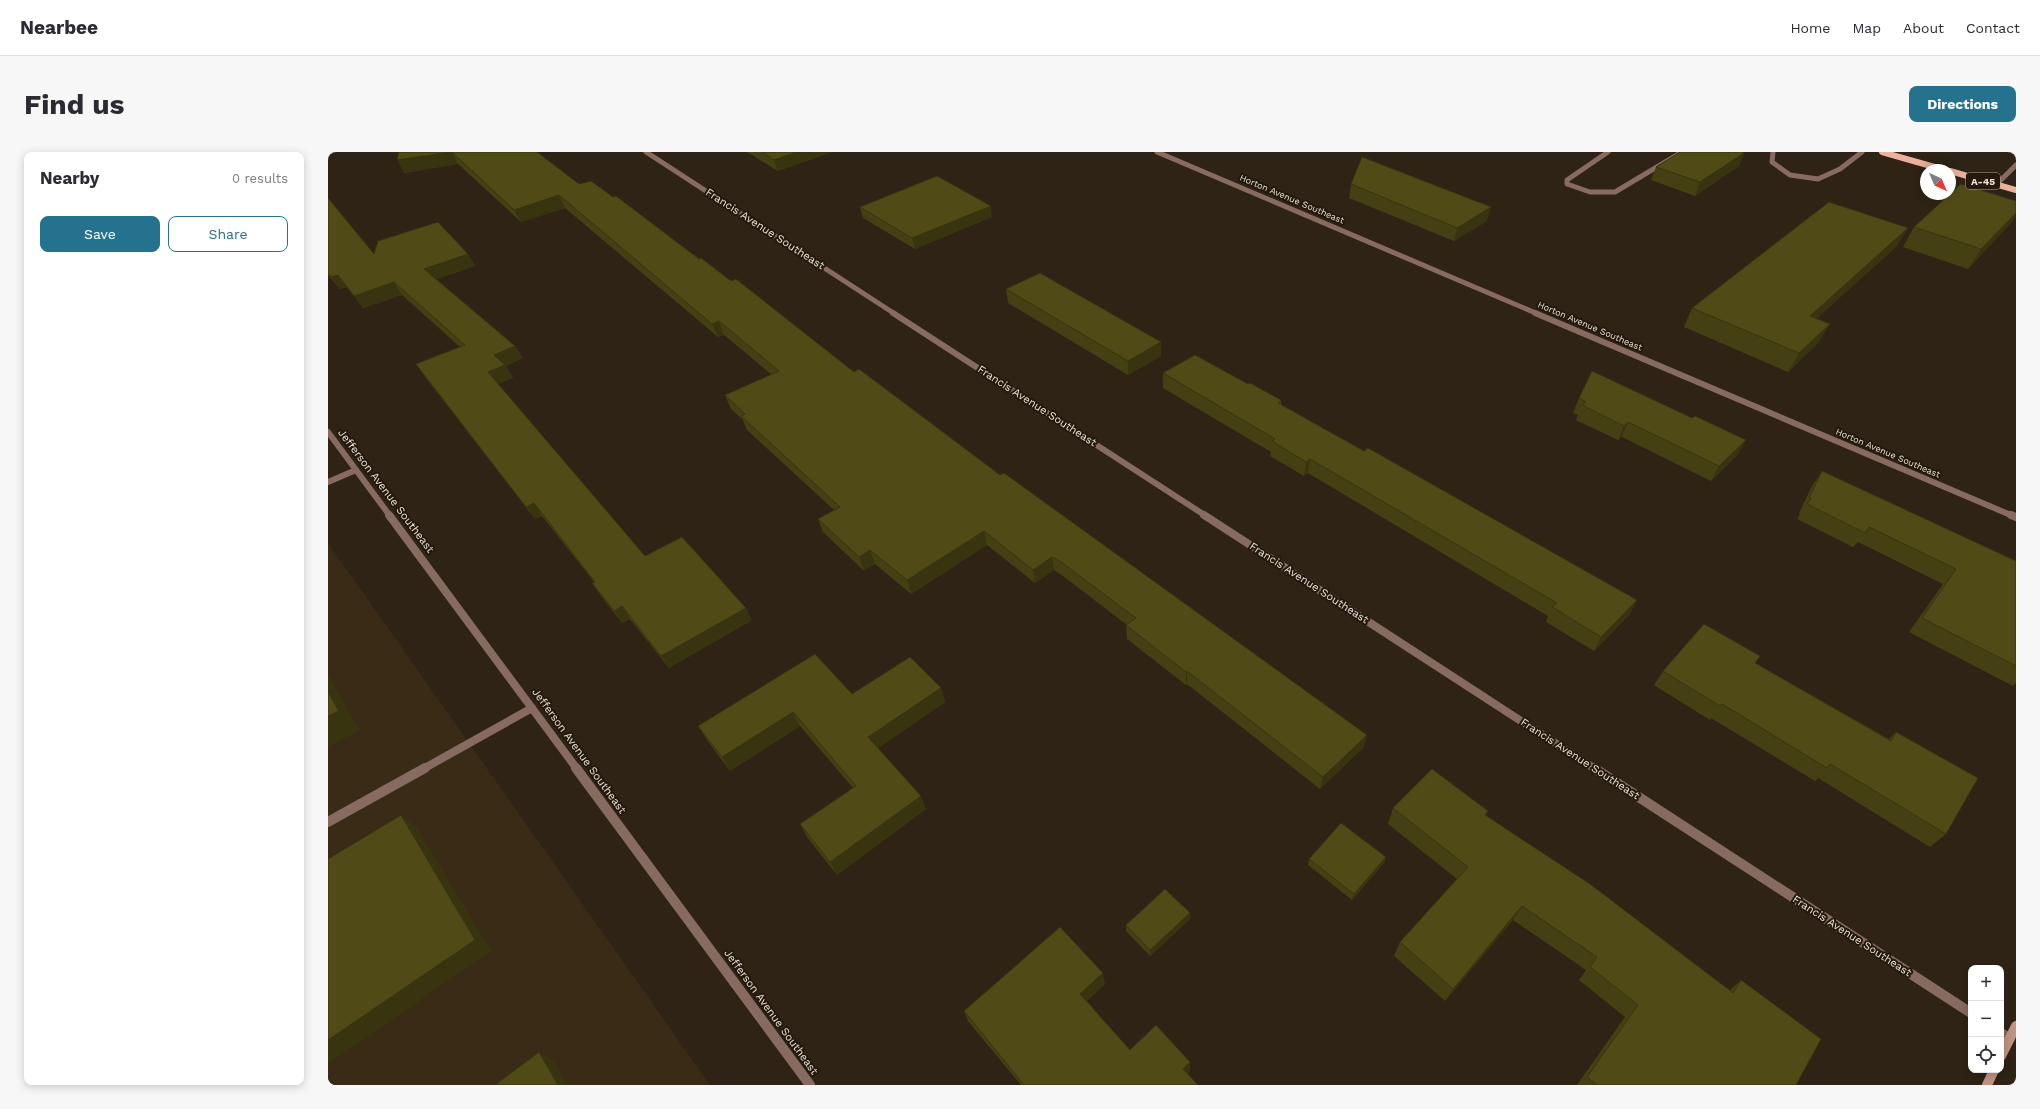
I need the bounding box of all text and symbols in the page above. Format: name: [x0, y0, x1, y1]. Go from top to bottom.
text: Nearbee: [20, 16, 98, 39]
text: Home: [1790, 20, 1830, 36]
text: Map: [1852, 20, 1881, 36]
text: About: [1903, 20, 1944, 36]
text: Contact: [1966, 20, 2020, 36]
button: Directions: [1909, 86, 2016, 122]
text: Find us: [24, 88, 124, 121]
north arrow: [1920, 164, 1956, 200]
text: Nearby: [40, 168, 99, 188]
text: 0 results: [232, 171, 288, 186]
street label: Horton Avenue Southeast: [1238, 172, 1346, 226]
road number: A-45: [1966, 173, 2000, 189]
street label: Francis Avenue Southeast: [703, 186, 827, 273]
button: Save: [40, 216, 160, 252]
button: Share: [168, 216, 288, 252]
street label: Horton Avenue Southeast: [1536, 299, 1644, 353]
street label: Francis Avenue Southeast: [975, 363, 1099, 450]
street label: Horton Avenue Southeast: [1834, 426, 1942, 480]
street label: Jefferson Avenue Southeast: [335, 427, 437, 556]
street label: Francis Avenue Southeast: [1247, 540, 1371, 627]
street label: Jefferson Avenue Southeast: [529, 686, 629, 816]
street label: Francis Avenue Southeast: [1518, 716, 1642, 803]
street label: Francis Avenue Southeast: [1790, 893, 1914, 980]
street label: Jefferson Avenue Southeast: [721, 947, 821, 1077]
map controls: [1968, 965, 2004, 1073]
button: +: [1968, 965, 2004, 1001]
button: −: [1968, 1001, 2004, 1037]
button: locate: [1968, 1037, 2004, 1073]

